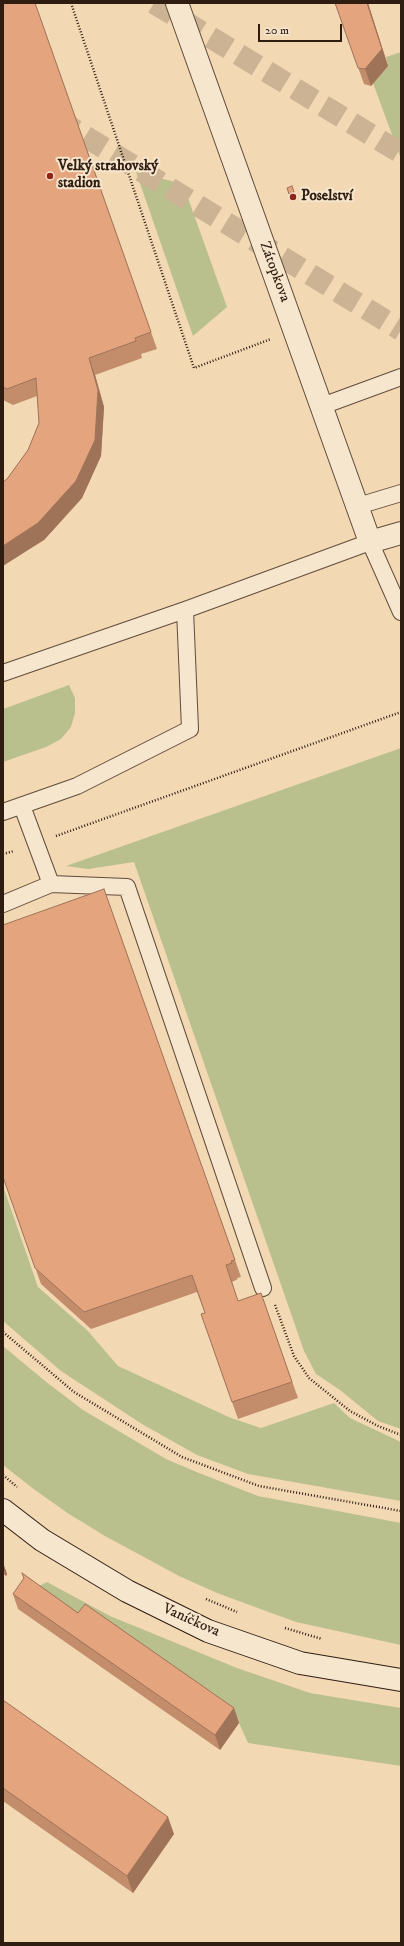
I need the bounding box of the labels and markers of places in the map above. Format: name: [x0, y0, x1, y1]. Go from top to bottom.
place label: Velký strahovský stadion: [58, 158, 158, 193]
marker: Velký strahovský stadion: [45, 171, 55, 181]
place label: Poselství: [301, 188, 353, 206]
marker: Poselství: [288, 192, 298, 202]

